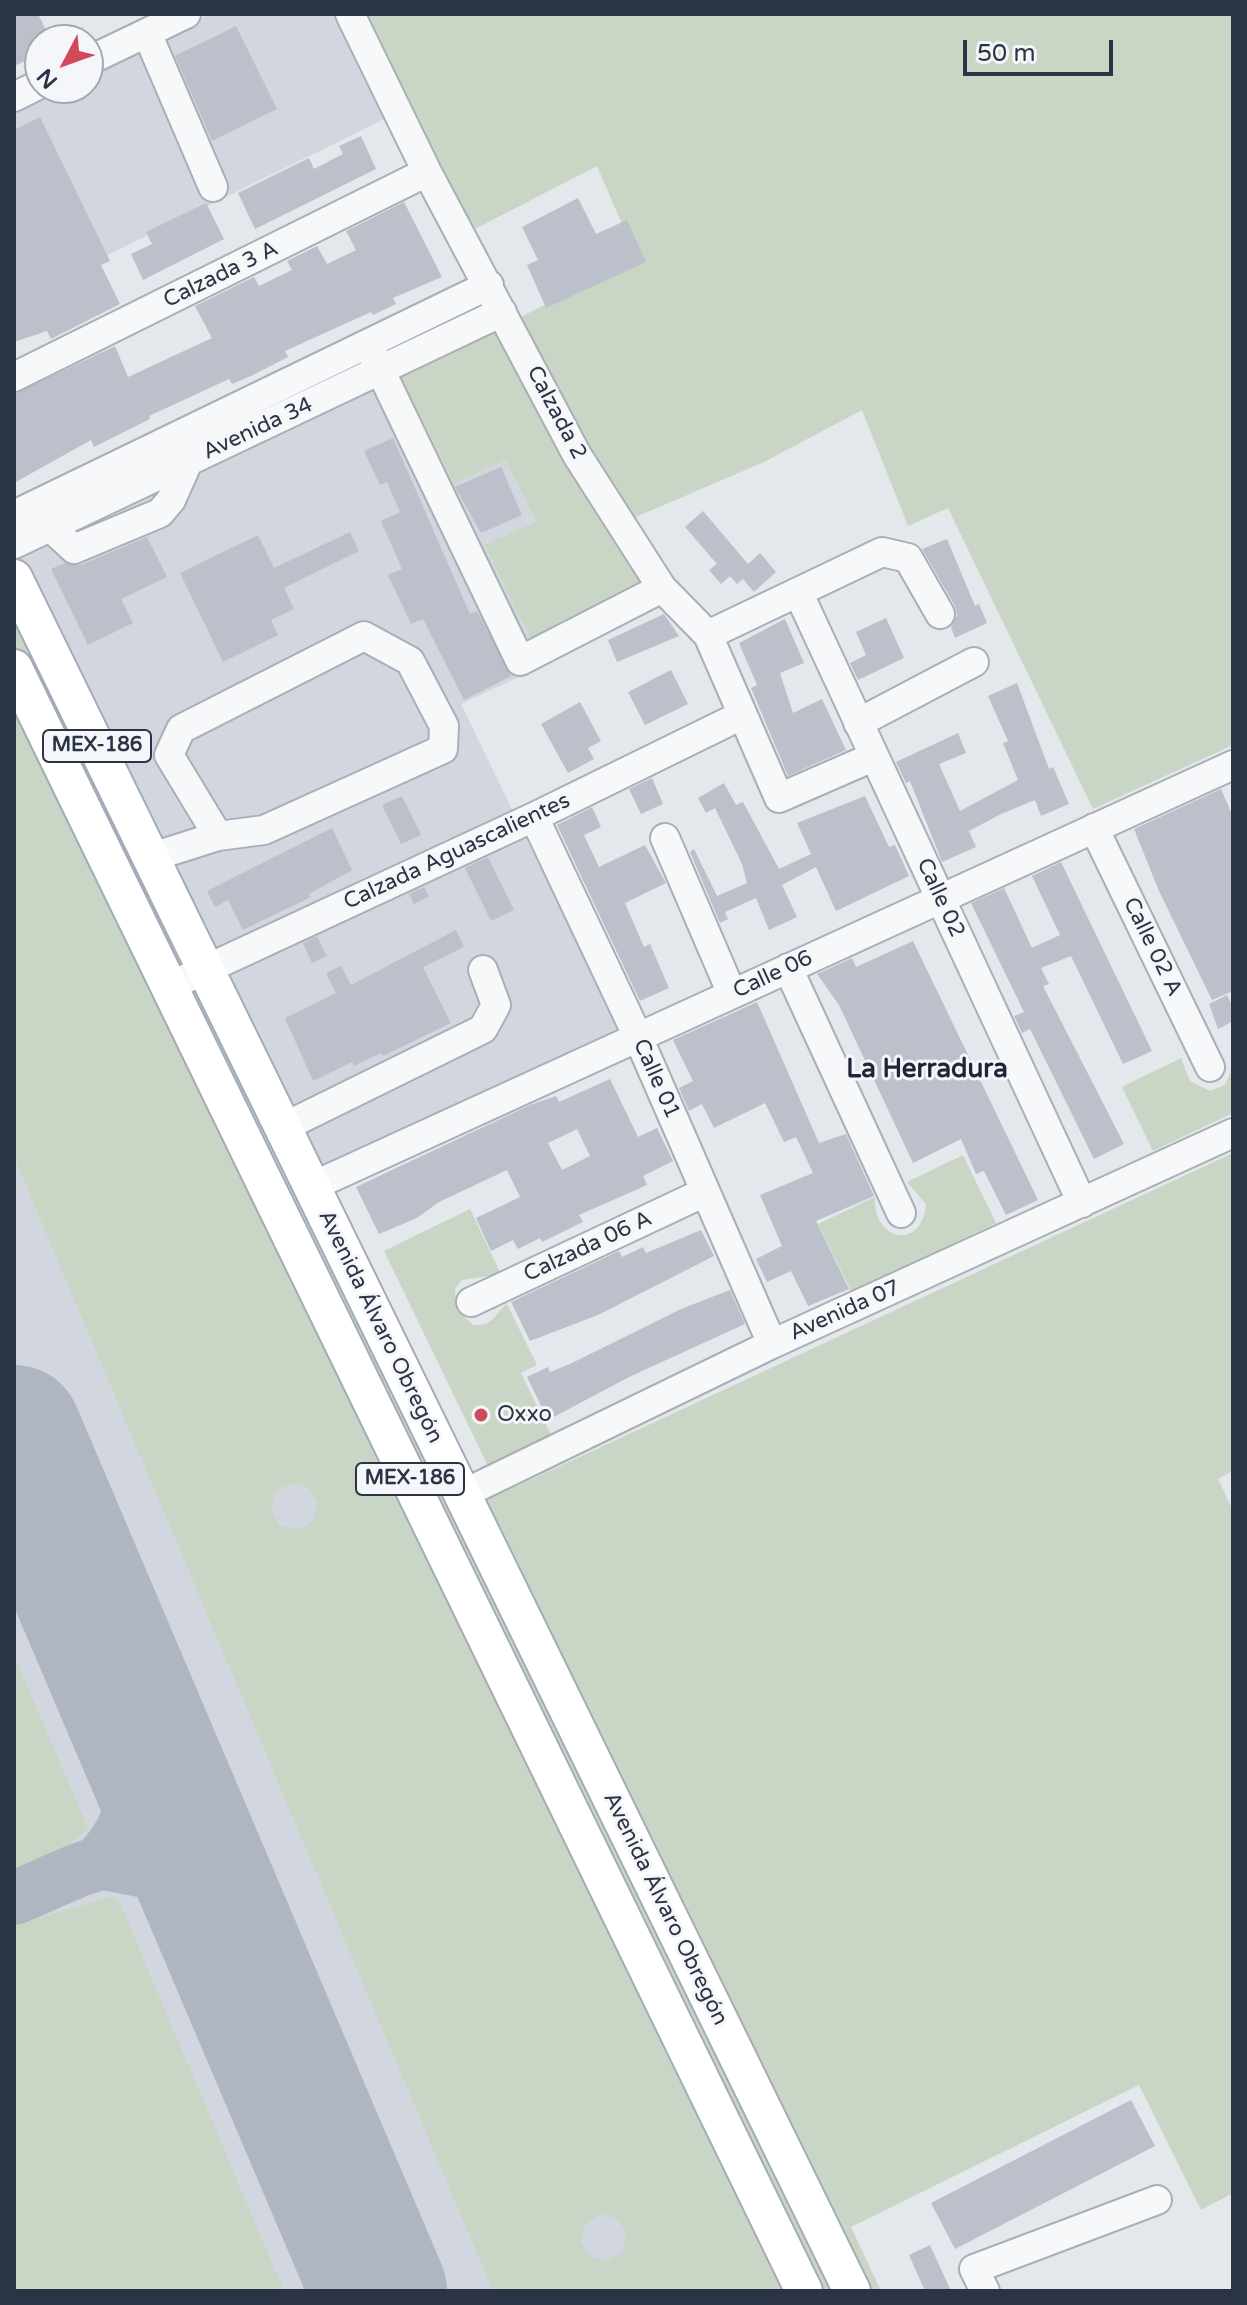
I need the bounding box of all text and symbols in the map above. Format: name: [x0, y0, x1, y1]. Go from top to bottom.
north arrow: [24, 24, 104, 104]
scale bar: [967, 24, 1117, 74]
text: 50 m: [977, 39, 1035, 68]
text: N: [32, 63, 63, 94]
street label: Calzada 3 A: [159, 236, 283, 314]
street label: Calzada 2: [520, 362, 592, 464]
street label: Avenida 34: [199, 392, 317, 466]
road number: MEX-186: [43, 730, 151, 762]
street label: Calzada Aguascalientes: [340, 788, 574, 916]
street label: Calle 02: [910, 854, 970, 942]
street label: Calle 02 A: [1117, 893, 1187, 1001]
street label: Calle 06: [729, 945, 817, 1005]
street label: Calle 01: [627, 1035, 685, 1123]
district label: La Herradura: [846, 1054, 1008, 1086]
street label: Avenida Álvaro Obregón: [312, 1206, 448, 1448]
street label: Calzada 06 A: [520, 1206, 656, 1288]
street label: Avenida 07: [786, 1275, 904, 1347]
place label: Oxxo: [497, 1402, 552, 1428]
marker: Oxxo: [472, 1406, 490, 1424]
road number: MEX-186: [356, 1463, 464, 1495]
street label: Avenida Álvaro Obregón: [597, 1788, 733, 2030]

